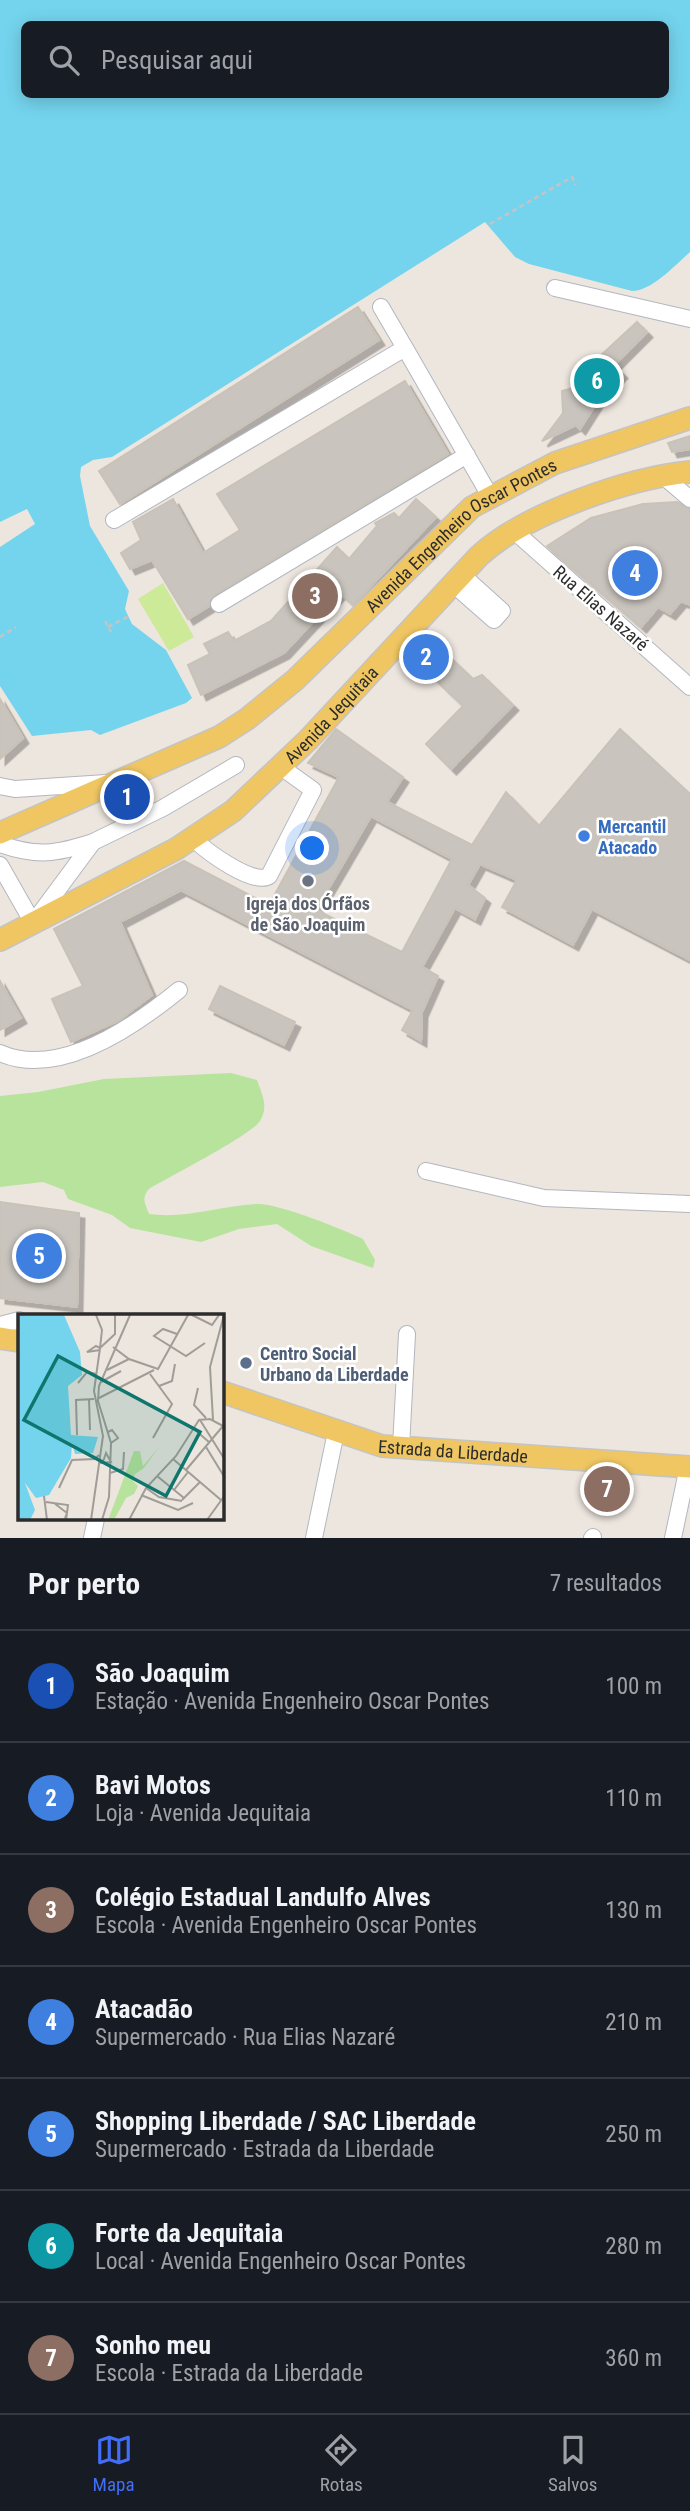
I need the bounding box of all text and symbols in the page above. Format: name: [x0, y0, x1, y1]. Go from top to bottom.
search box: [21, 21, 669, 98]
icon: search: [45, 41, 83, 79]
text: Pesquisar aqui: [101, 45, 253, 75]
pin: 6: [574, 355, 620, 407]
street label: Avenida Engenheiro Oscar Pontes: [361, 454, 560, 616]
pin: 4: [612, 547, 658, 599]
street label: Rua Elias Nazaré: [549, 561, 653, 655]
pin: 3: [292, 570, 338, 622]
pin: 2: [403, 631, 449, 683]
street label: Avenida Jequitaia: [280, 662, 382, 768]
pin: 1: [104, 771, 150, 823]
place label: Mercantil Atacado: [598, 816, 666, 858]
marker: Mercantil Atacado: [576, 828, 592, 844]
your location: [295, 831, 329, 865]
marker: Igreja dos Órfãos de São Joaquim: [300, 873, 316, 889]
place label: Igreja dos Órfãos de São Joaquim: [246, 893, 370, 935]
pin: 5: [16, 1230, 62, 1282]
inset map: [18, 1314, 224, 1520]
place label: Centro Social Urbano da Liberdade: [260, 1343, 409, 1385]
marker: Centro Social Urbano da Liberdade: [238, 1355, 254, 1371]
street label: Estrada da Liberdade: [377, 1435, 528, 1466]
pin: 7: [584, 1463, 630, 1515]
text: Por perto: [28, 1566, 140, 1601]
text: 7 resultados: [550, 1570, 662, 1597]
text: São Joaquim: [95, 1658, 230, 1688]
text: 1: [45, 1673, 57, 1700]
text: 100 m: [605, 1673, 662, 1700]
text: Estação · Avenida Engenheiro Oscar Pontes: [95, 1688, 490, 1715]
text: Bavi Motos: [95, 1770, 211, 1800]
text: 2: [45, 1785, 57, 1812]
text: 110 m: [605, 1785, 662, 1812]
text: Loja · Avenida Jequitaia: [95, 1800, 311, 1827]
text: Colégio Estadual Landulfo Alves: [95, 1882, 431, 1912]
text: 3: [45, 1897, 57, 1924]
text: 130 m: [605, 1897, 662, 1924]
text: Escola · Avenida Engenheiro Oscar Pontes: [95, 1912, 477, 1939]
text: Atacadão: [95, 1994, 193, 2024]
text: 4: [45, 2009, 57, 2036]
text: 210 m: [605, 2009, 662, 2036]
text: Supermercado · Rua Elias Nazaré: [95, 2024, 395, 2051]
text: Shopping Liberdade / SAC Liberdade: [95, 2106, 476, 2136]
text: 5: [45, 2121, 57, 2148]
text: 250 m: [605, 2121, 662, 2148]
text: Supermercado · Estrada da Liberdade: [95, 2136, 434, 2163]
text: Forte da Jequitaia: [95, 2218, 283, 2248]
text: 6: [45, 2233, 57, 2260]
text: 280 m: [605, 2233, 662, 2260]
text: Local · Avenida Engenheiro Oscar Pontes: [95, 2248, 466, 2275]
text: Sonho meu: [95, 2330, 211, 2360]
text: 7: [45, 2345, 57, 2372]
text: 360 m: [605, 2345, 662, 2372]
text: Escola · Estrada da Liberdade: [95, 2360, 363, 2387]
tab: Mapa: [93, 2431, 135, 2496]
tab: Rotas: [320, 2431, 363, 2496]
tab: Salvos: [548, 2431, 597, 2496]

